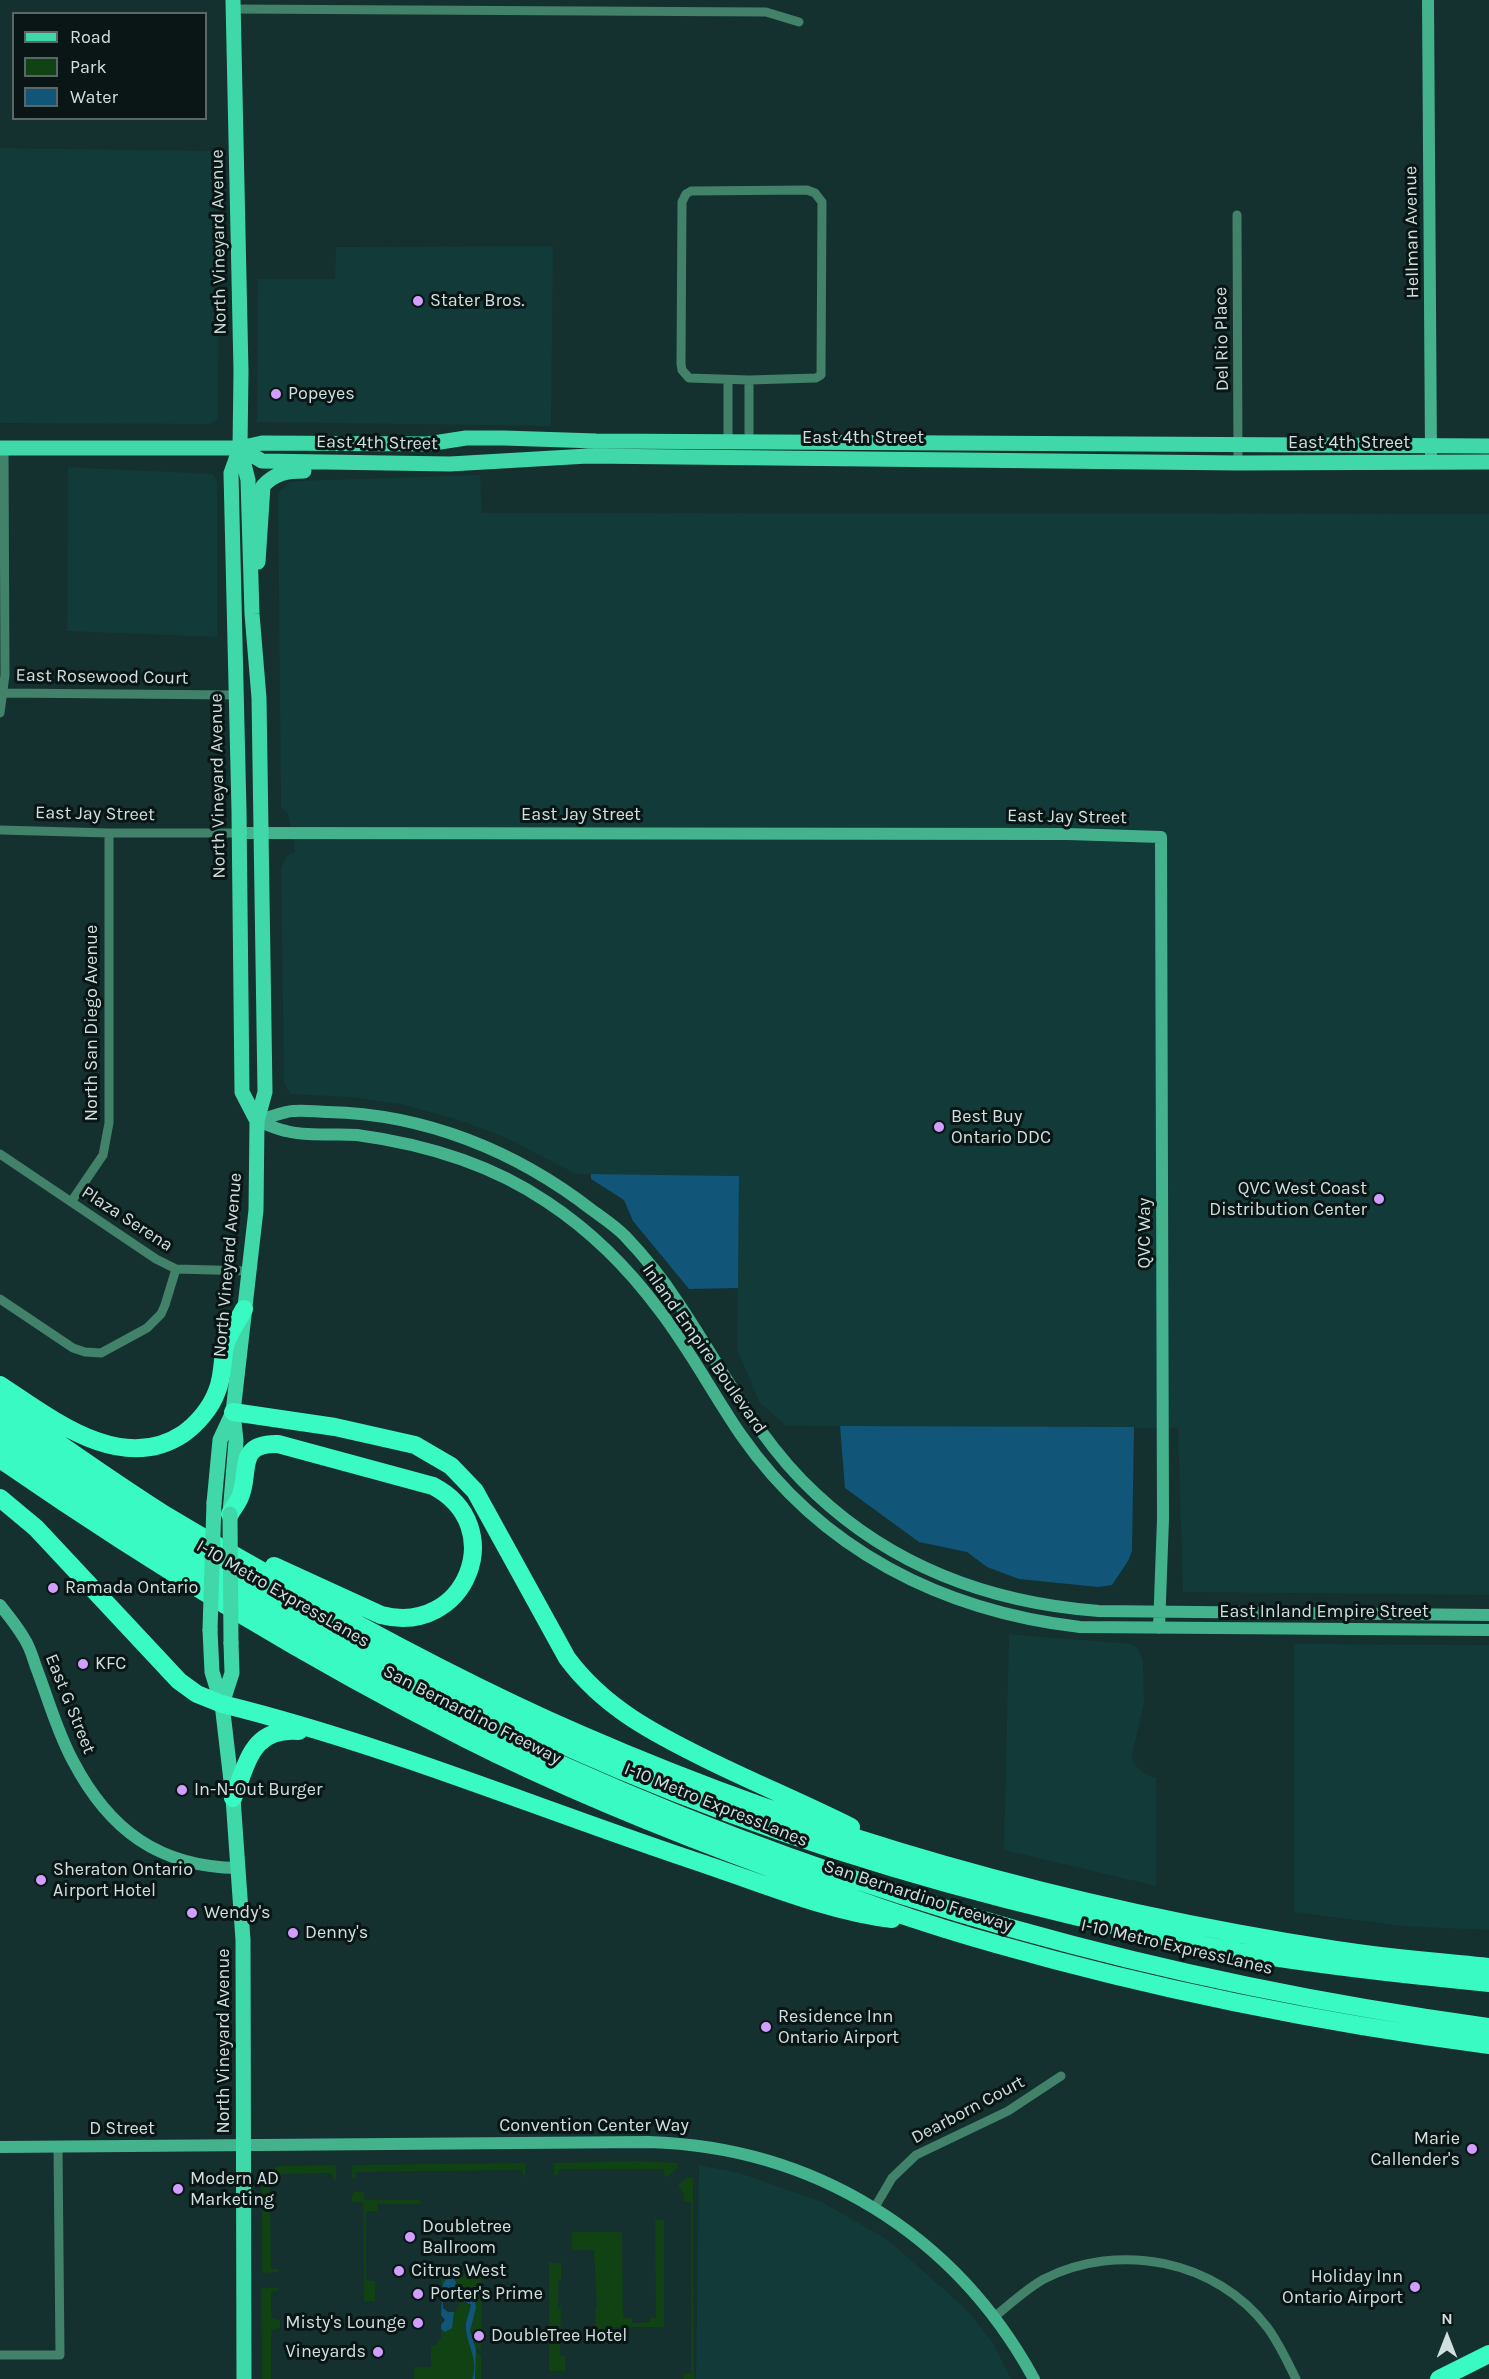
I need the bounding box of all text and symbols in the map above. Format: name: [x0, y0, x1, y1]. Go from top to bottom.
legend: [12, 12, 207, 120]
text: Road: [70, 26, 111, 48]
text: Park: [70, 56, 107, 78]
text: Water: [70, 86, 118, 108]
street label: North Vineyard Avenue: [207, 149, 231, 335]
street label: Hellman Avenue: [1400, 166, 1424, 298]
street label: Del Rio Place: [1210, 287, 1234, 391]
place label: Stater Bros.: [430, 290, 525, 312]
marker: Stater Bros.: [411, 294, 425, 308]
place label: Popeyes: [288, 383, 355, 405]
marker: Popeyes: [269, 387, 283, 401]
street label: East 4th Street: [802, 427, 924, 449]
street label: East 4th Street: [316, 431, 438, 455]
street label: East 4th Street: [1288, 432, 1410, 454]
street label: East Rosewood Court: [15, 665, 189, 689]
street label: North Vineyard Avenue: [206, 693, 230, 879]
street label: East Jay Street: [35, 802, 155, 826]
street label: East Jay Street: [521, 804, 641, 826]
street label: East Jay Street: [1007, 805, 1127, 829]
street label: North San Diego Avenue: [81, 925, 103, 1121]
place label: Best Buy Ontario DDC: [951, 1106, 1051, 1148]
marker: Best Buy Ontario DDC: [932, 1120, 946, 1134]
street label: North Vineyard Avenue: [209, 1172, 247, 1358]
place label: QVC West Coast Distribution Center: [1209, 1178, 1367, 1220]
street label: Plaza Serena: [77, 1182, 177, 1256]
marker: QVC West Coast Distribution Center: [1372, 1192, 1386, 1206]
street label: QVC Way: [1134, 1198, 1156, 1268]
street label: Inland Empire Boulevard: [637, 1260, 771, 1438]
street label: I-10 Metro ExpressLanes: [193, 1536, 373, 1652]
place label: Ramada Ontario: [65, 1577, 198, 1599]
marker: Ramada Ontario: [46, 1581, 60, 1595]
street label: East Inland Empire Street: [1219, 1601, 1429, 1623]
street label: East G Street: [40, 1651, 100, 1757]
place label: KFC: [95, 1653, 126, 1675]
marker: KFC: [76, 1657, 90, 1671]
street label: San Bernardino Freeway: [379, 1661, 565, 1769]
street label: I-10 Metro ExpressLanes: [621, 1758, 811, 1852]
place label: In-N-Out Burger: [194, 1779, 323, 1801]
marker: In-N-Out Burger: [175, 1783, 189, 1797]
street label: San Bernardino Freeway: [821, 1855, 1015, 1937]
place label: Sheraton Ontario Airport Hotel: [53, 1859, 193, 1902]
marker: Sheraton Ontario Airport Hotel: [34, 1873, 48, 1887]
place label: Wendy's: [204, 1902, 271, 1924]
marker: Wendy's: [185, 1906, 199, 1920]
street label: I-10 Metro ExpressLanes: [1079, 1914, 1275, 1980]
place label: Denny's: [305, 1922, 368, 1944]
marker: Denny's: [286, 1926, 300, 1940]
street label: North Vineyard Avenue: [213, 1948, 235, 2134]
place label: Residence Inn Ontario Airport: [778, 2006, 899, 2048]
marker: Residence Inn Ontario Airport: [759, 2020, 773, 2034]
street label: Dearborn Court: [908, 2071, 1028, 2149]
street label: Convention Center Way: [499, 2115, 689, 2137]
street label: D Street: [89, 2118, 155, 2140]
place label: Marie Callender's: [1371, 2128, 1460, 2170]
marker: Marie Callender's: [1465, 2142, 1479, 2156]
place label: Modern AD Marketing: [190, 2168, 279, 2210]
marker: Modern AD Marketing: [171, 2182, 185, 2196]
place label: Doubletree Ballroom: [422, 2216, 511, 2258]
marker: Doubletree Ballroom: [403, 2230, 417, 2244]
place label: Citrus West: [411, 2260, 506, 2282]
marker: Citrus West: [392, 2264, 406, 2278]
place label: Holiday Inn Ontario Airport: [1282, 2266, 1403, 2308]
marker: Holiday Inn Ontario Airport: [1408, 2280, 1422, 2294]
place label: Porter's Prime: [430, 2283, 543, 2305]
marker: Porter's Prime: [411, 2287, 425, 2301]
north arrow: [1417, 2307, 1477, 2367]
text: N: [1441, 2309, 1453, 2328]
place label: Misty's Lounge: [285, 2312, 406, 2334]
marker: Misty's Lounge: [411, 2316, 425, 2330]
place label: DoubleTree Hotel: [491, 2325, 627, 2347]
marker: DoubleTree Hotel: [472, 2329, 486, 2343]
place label: Vineyards: [285, 2341, 366, 2363]
marker: Vineyards: [371, 2345, 385, 2359]

